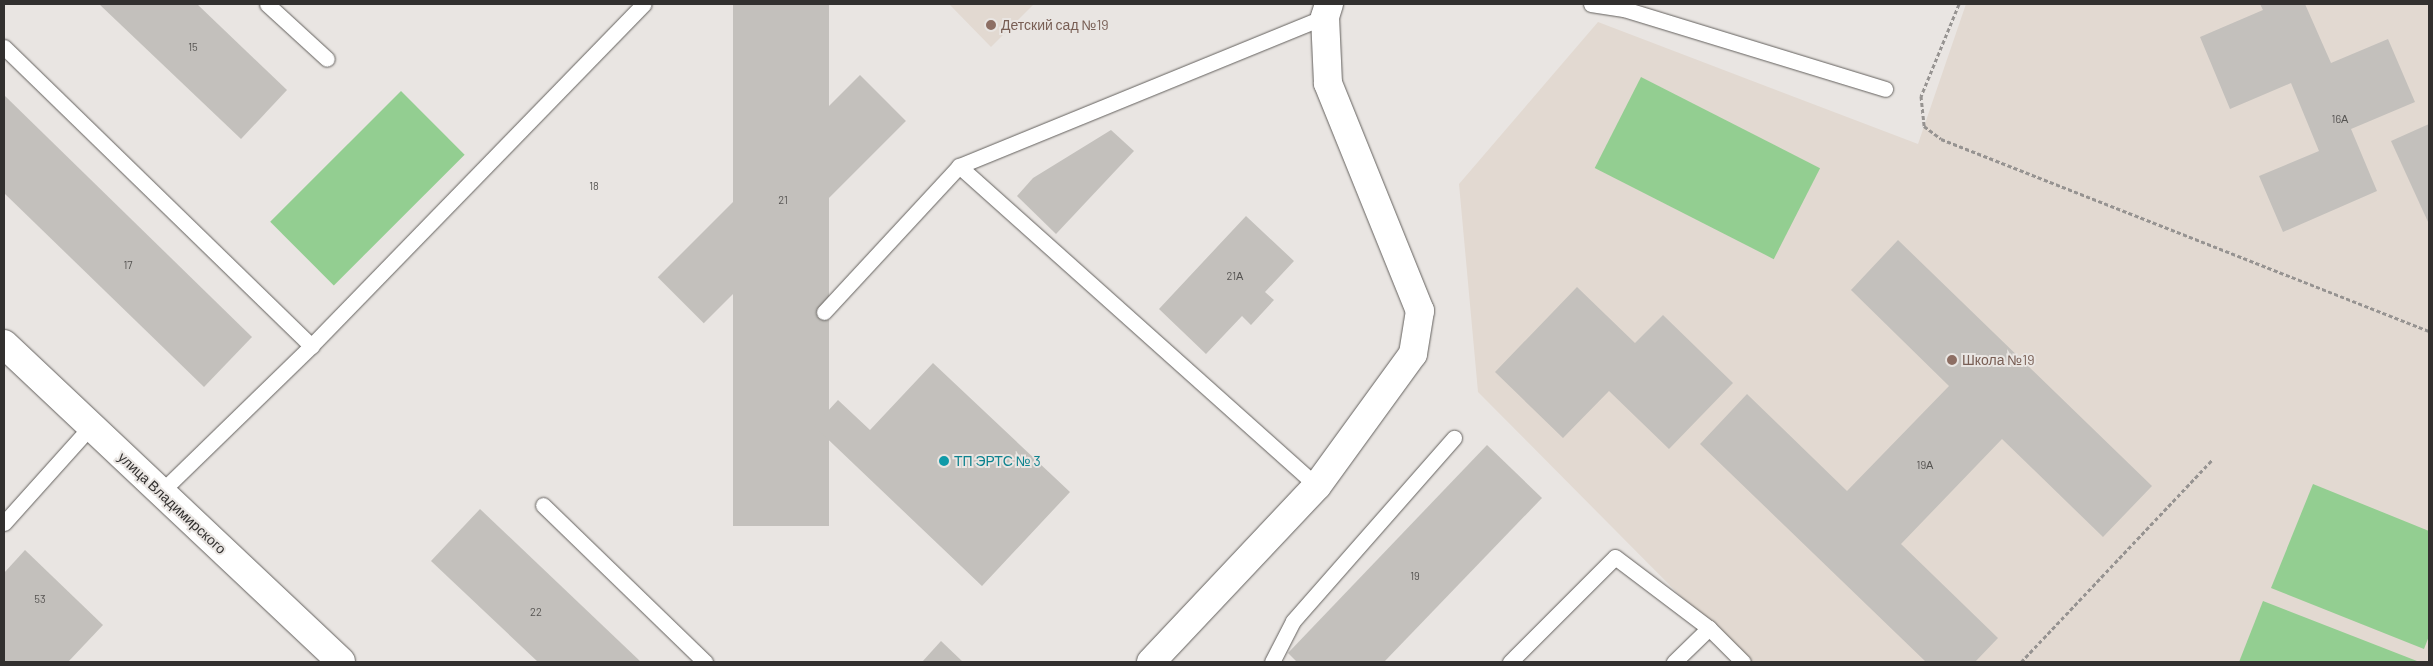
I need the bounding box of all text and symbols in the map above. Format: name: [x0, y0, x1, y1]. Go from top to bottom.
place label: Детский сад №19: [1001, 17, 1109, 33]
marker: Детский сад №19: [985, 19, 997, 31]
house number: 15: [188, 40, 198, 54]
house number: 16А: [2332, 112, 2348, 126]
house number: 18: [589, 179, 599, 193]
house number: 21: [778, 193, 788, 207]
house number: 17: [123, 258, 133, 272]
house number: 21А: [1227, 269, 1243, 283]
place label: Школа №19: [1962, 352, 2035, 368]
marker: Школа №19: [1946, 354, 1958, 366]
street label: улица Владимирского: [115, 449, 229, 557]
place label: ТП ЭРТС № 3: [954, 453, 1041, 469]
marker: ТП ЭРТС № 3: [938, 455, 950, 467]
house number: 19А: [1917, 458, 1933, 472]
house number: 19: [1410, 569, 1420, 583]
house number: 53: [34, 592, 46, 606]
house number: 22: [530, 605, 542, 619]

